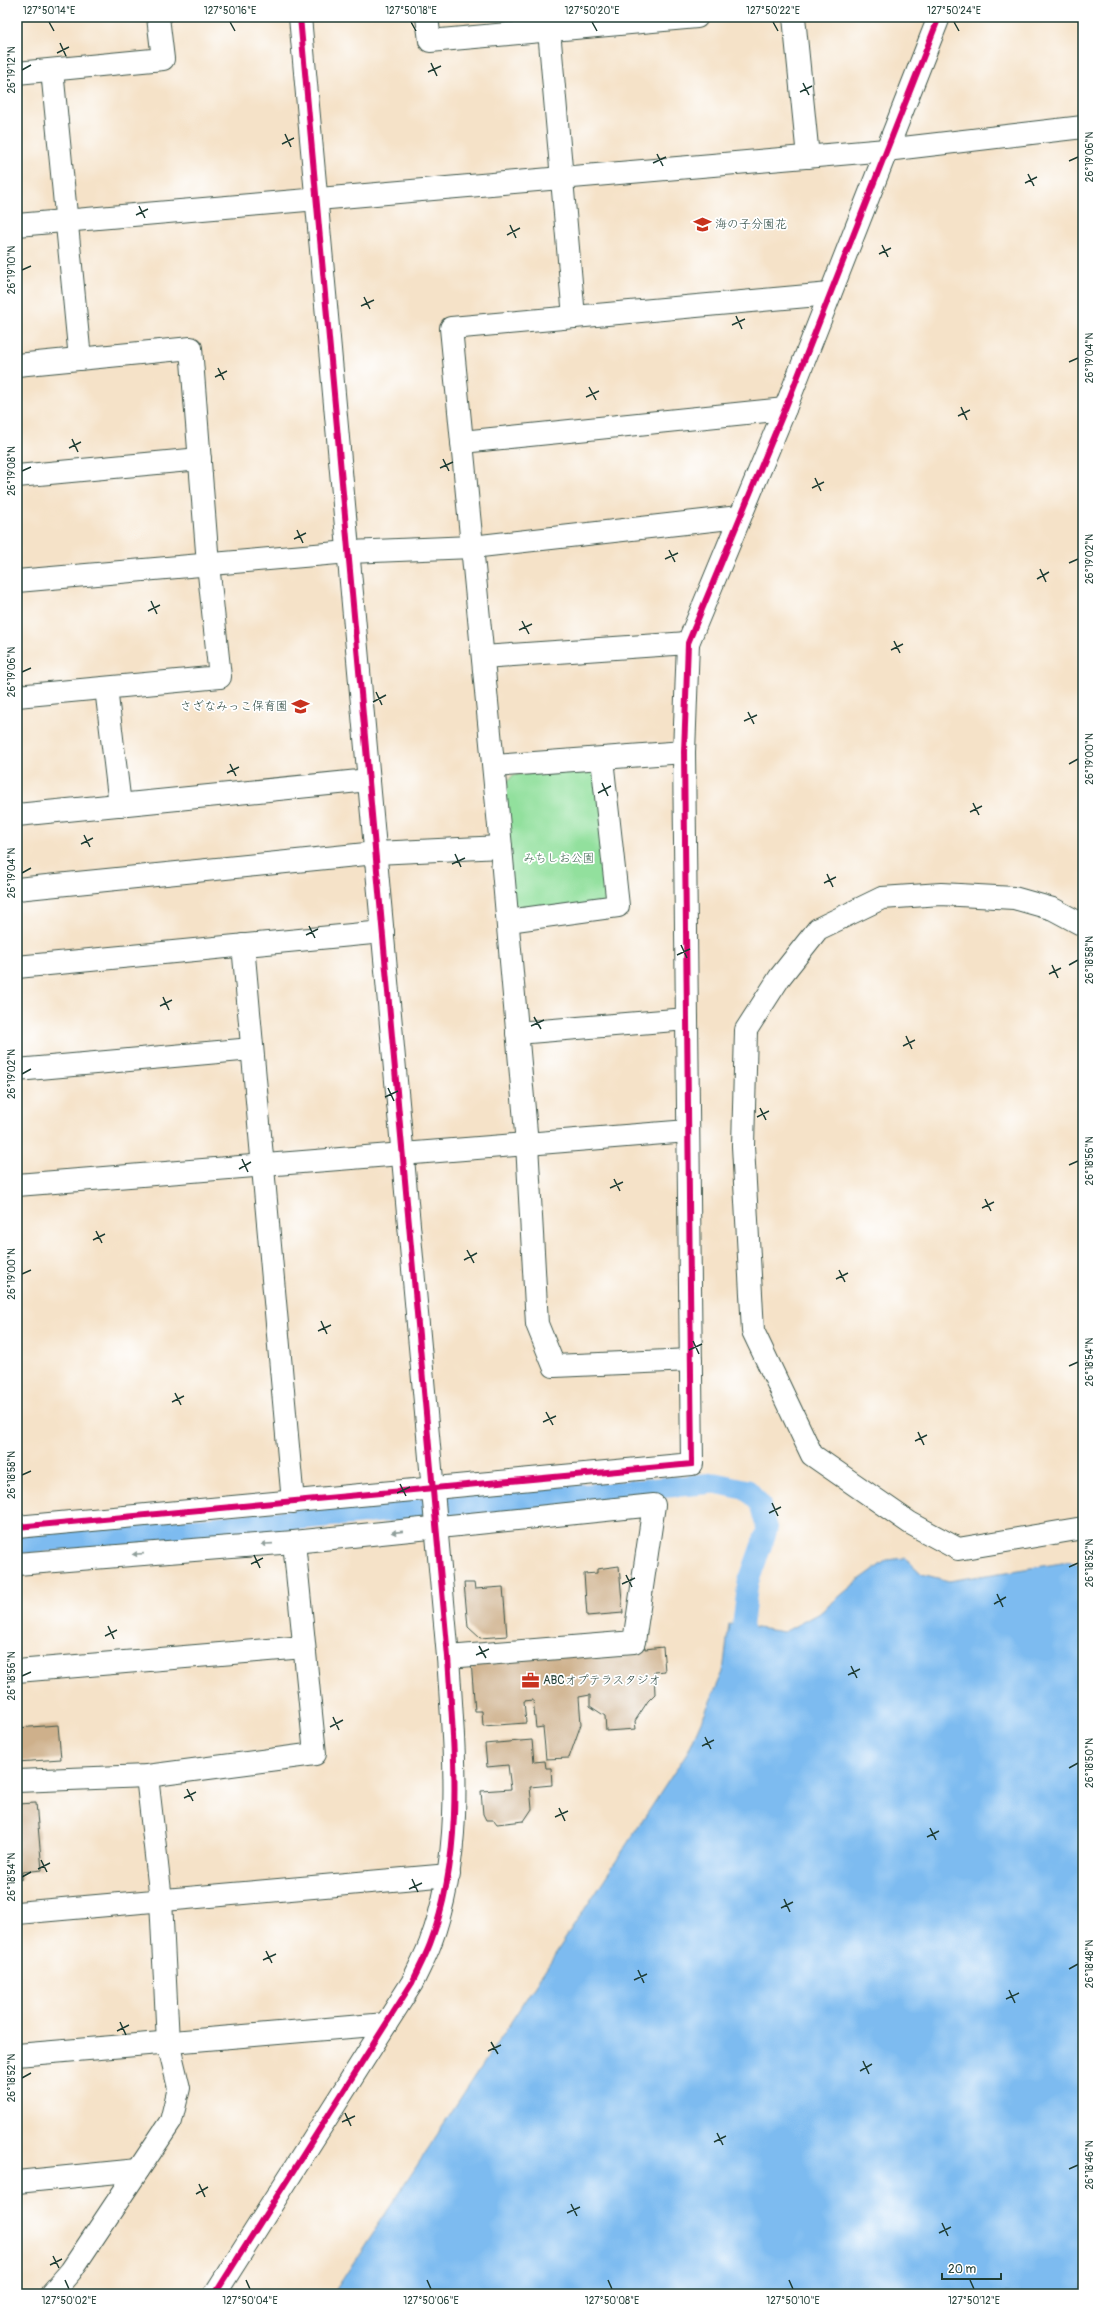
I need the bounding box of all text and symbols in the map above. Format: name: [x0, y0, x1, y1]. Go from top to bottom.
text: 127°50'14"E: [23, 5, 75, 17]
text: 127°50'16"E: [204, 5, 256, 17]
text: 127°50'18"E: [385, 5, 437, 17]
text: 127°50'20"E: [564, 5, 620, 17]
text: 127°50'22"E: [746, 5, 800, 17]
text: 127°50'24"E: [927, 5, 981, 17]
text: 26°19'12"N: [6, 46, 18, 94]
text: 26°19'06"N: [1084, 132, 1096, 182]
school or university icon: 海の子分園花: [692, 214, 712, 234]
place label: 海の子分園花: [715, 217, 787, 232]
text: 26°19'10"N: [6, 246, 18, 294]
text: 26°19'04"N: [1084, 333, 1096, 383]
text: 26°19'08"N: [6, 446, 18, 496]
text: 26°19'02"N: [1084, 534, 1096, 584]
text: 26°19'06"N: [6, 647, 18, 697]
school or university icon: さざなみっこ保育園: [291, 696, 311, 716]
place label: さざなみっこ保育園: [180, 699, 288, 714]
text: 26°19'00"N: [1084, 733, 1096, 785]
text: 26°19'04"N: [6, 848, 18, 898]
park label: みちしお公園: [523, 851, 595, 866]
text: 26°18'58"N: [1084, 936, 1096, 984]
text: 26°19'02"N: [6, 1049, 18, 1099]
text: 26°18'56"N: [1084, 1136, 1096, 1185]
text: 26°19'00"N: [6, 1248, 18, 1300]
text: 26°18'54"N: [1084, 1337, 1096, 1386]
text: 26°18'58"N: [6, 1451, 18, 1499]
one-way arrow: [391, 1528, 403, 1535]
text: 26°18'52"N: [1084, 1538, 1096, 1587]
one-way arrow: [261, 1540, 273, 1547]
one-way arrow: [132, 1551, 144, 1558]
text: 26°18'56"N: [6, 1651, 18, 1700]
office icon: ABCオプテラスタジオ: [520, 1670, 540, 1690]
place label: ABCオプテラスタジオ: [543, 1673, 660, 1688]
text: 26°18'50"N: [1084, 1738, 1096, 1788]
text: 26°18'54"N: [6, 1852, 18, 1901]
text: 26°18'48"N: [1084, 1940, 1096, 1988]
text: 26°18'52"N: [6, 2053, 18, 2102]
text: 26°18'46"N: [1084, 2140, 1096, 2190]
scale bar: [942, 2255, 1001, 2281]
text: 20 m: [948, 2262, 977, 2277]
text: 127°50'02"E: [41, 2295, 97, 2307]
text: 127°50'04"E: [222, 2295, 278, 2307]
text: 127°50'06"E: [403, 2295, 459, 2307]
text: 127°50'08"E: [585, 2295, 639, 2307]
text: 127°50'10"E: [766, 2295, 820, 2307]
text: 127°50'12"E: [948, 2295, 1000, 2307]

